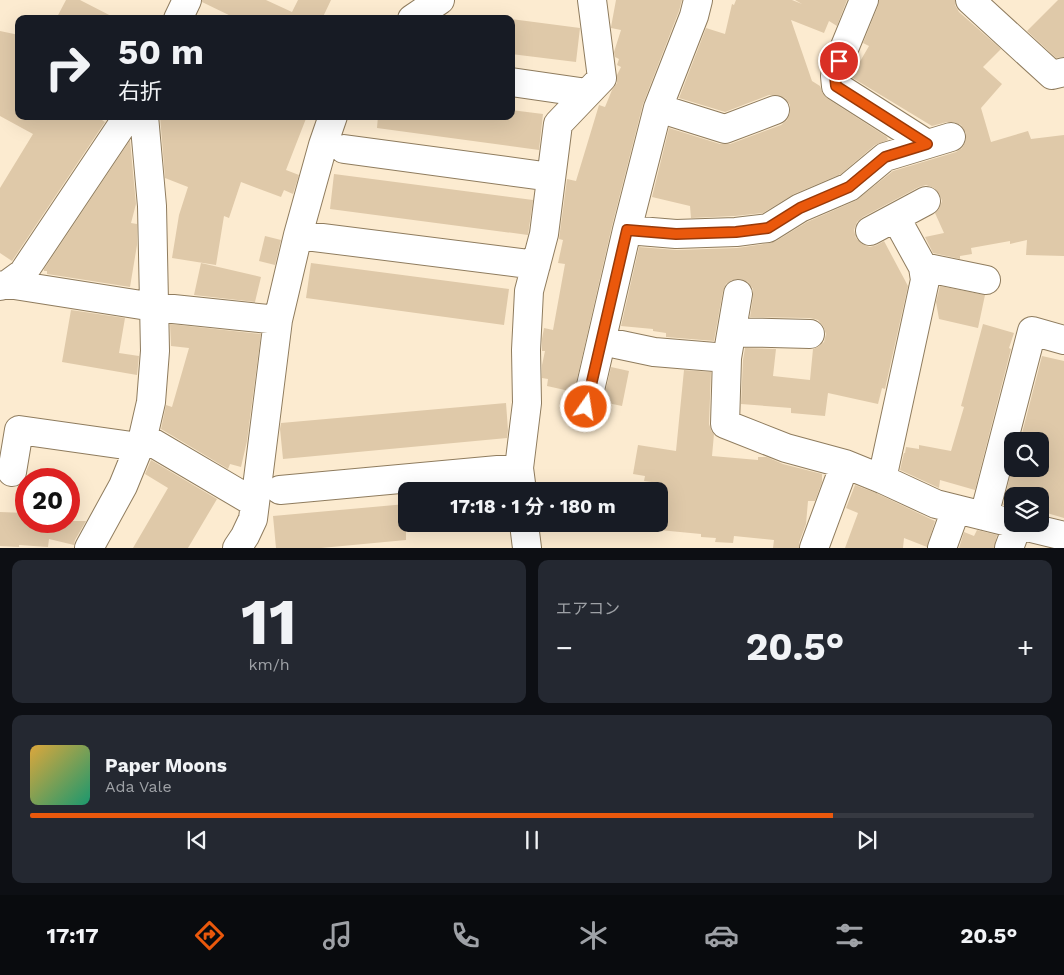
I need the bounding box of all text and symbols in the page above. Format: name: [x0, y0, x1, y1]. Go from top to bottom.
text: 50 m: [118, 31, 204, 73]
icon: right: [35, 35, 100, 100]
pin: [818, 40, 860, 82]
icon: arrive: [825, 47, 853, 75]
text: 右折: [118, 79, 162, 104]
position arrow: [559, 380, 611, 432]
map controls: [1004, 432, 1049, 532]
button: search: [1004, 432, 1049, 477]
speed limit sign: 20: [15, 468, 80, 533]
button: layers: [1004, 487, 1049, 532]
text: 17:18 · 1 分 · 180 m: [450, 495, 616, 518]
text: 11: [241, 584, 297, 660]
text: エアコン: [556, 599, 620, 618]
text: 20.5°: [746, 625, 844, 669]
text: −: [556, 631, 573, 664]
text: +: [1017, 631, 1034, 664]
text: km/h: [248, 655, 290, 674]
text: Paper Moons: [105, 754, 227, 777]
text: Ada Vale: [105, 777, 172, 796]
icon: previous: [183, 826, 211, 854]
icon: pause: [518, 826, 546, 854]
icon: next: [853, 826, 881, 854]
icon: directions: [192, 918, 227, 953]
icon: music: [320, 918, 355, 953]
icon: phone: [448, 918, 483, 953]
icon: climate: [576, 918, 611, 953]
icon: car: [704, 918, 739, 953]
icon: filters: [832, 918, 867, 953]
text: 17:17: [47, 923, 99, 948]
text: 20.5°: [960, 923, 1017, 948]

